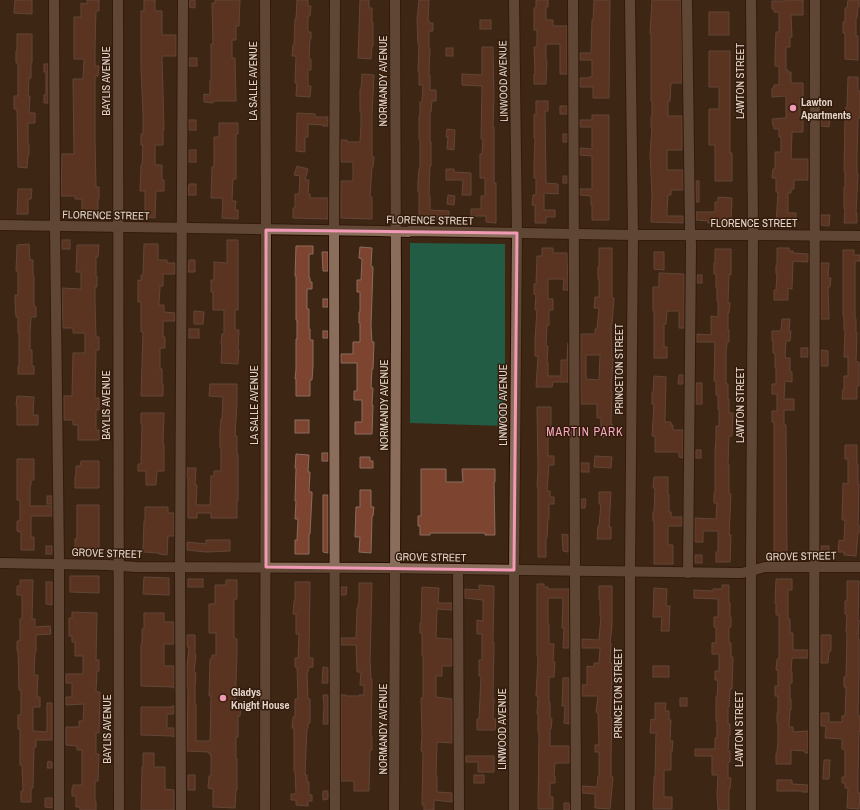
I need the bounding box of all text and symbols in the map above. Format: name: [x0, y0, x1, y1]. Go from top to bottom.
street label: NORMANDY AVENUE: [376, 36, 390, 126]
street label: LINWOOD AVENUE: [495, 40, 511, 122]
street label: LA SALLE AVENUE: [246, 41, 260, 121]
street label: LAWTON STREET: [733, 42, 747, 119]
street label: BAYLIS AVENUE: [99, 46, 113, 116]
place label: Lawton Apartments: [801, 95, 851, 122]
marker: Lawton Apartments: [788, 103, 798, 113]
street label: FLORENCE STREET: [62, 207, 150, 223]
street label: FLORENCE STREET: [386, 212, 474, 228]
street label: FLORENCE STREET: [710, 216, 798, 230]
street label: PRINCETON STREET: [612, 323, 626, 415]
street label: NORMANDY AVENUE: [377, 360, 391, 450]
street label: LINWOOD AVENUE: [496, 364, 510, 446]
street label: LA SALLE AVENUE: [247, 365, 261, 445]
street label: LAWTON STREET: [733, 366, 747, 443]
street label: BAYLIS AVENUE: [99, 370, 113, 440]
district label: MARTIN PARK: [546, 424, 624, 440]
street label: GROVE STREET: [71, 545, 143, 561]
street label: GROVE STREET: [766, 548, 837, 564]
street label: GROVE STREET: [396, 549, 467, 565]
street label: PRINCETON STREET: [611, 647, 625, 739]
street label: NORMANDY AVENUE: [376, 684, 390, 774]
place label: Gladys Knight House: [231, 685, 290, 712]
street label: LINWOOD AVENUE: [495, 688, 509, 770]
street label: LAWTON STREET: [732, 690, 746, 767]
marker: Gladys Knight House: [218, 693, 228, 703]
street label: BAYLIS AVENUE: [100, 694, 114, 764]

